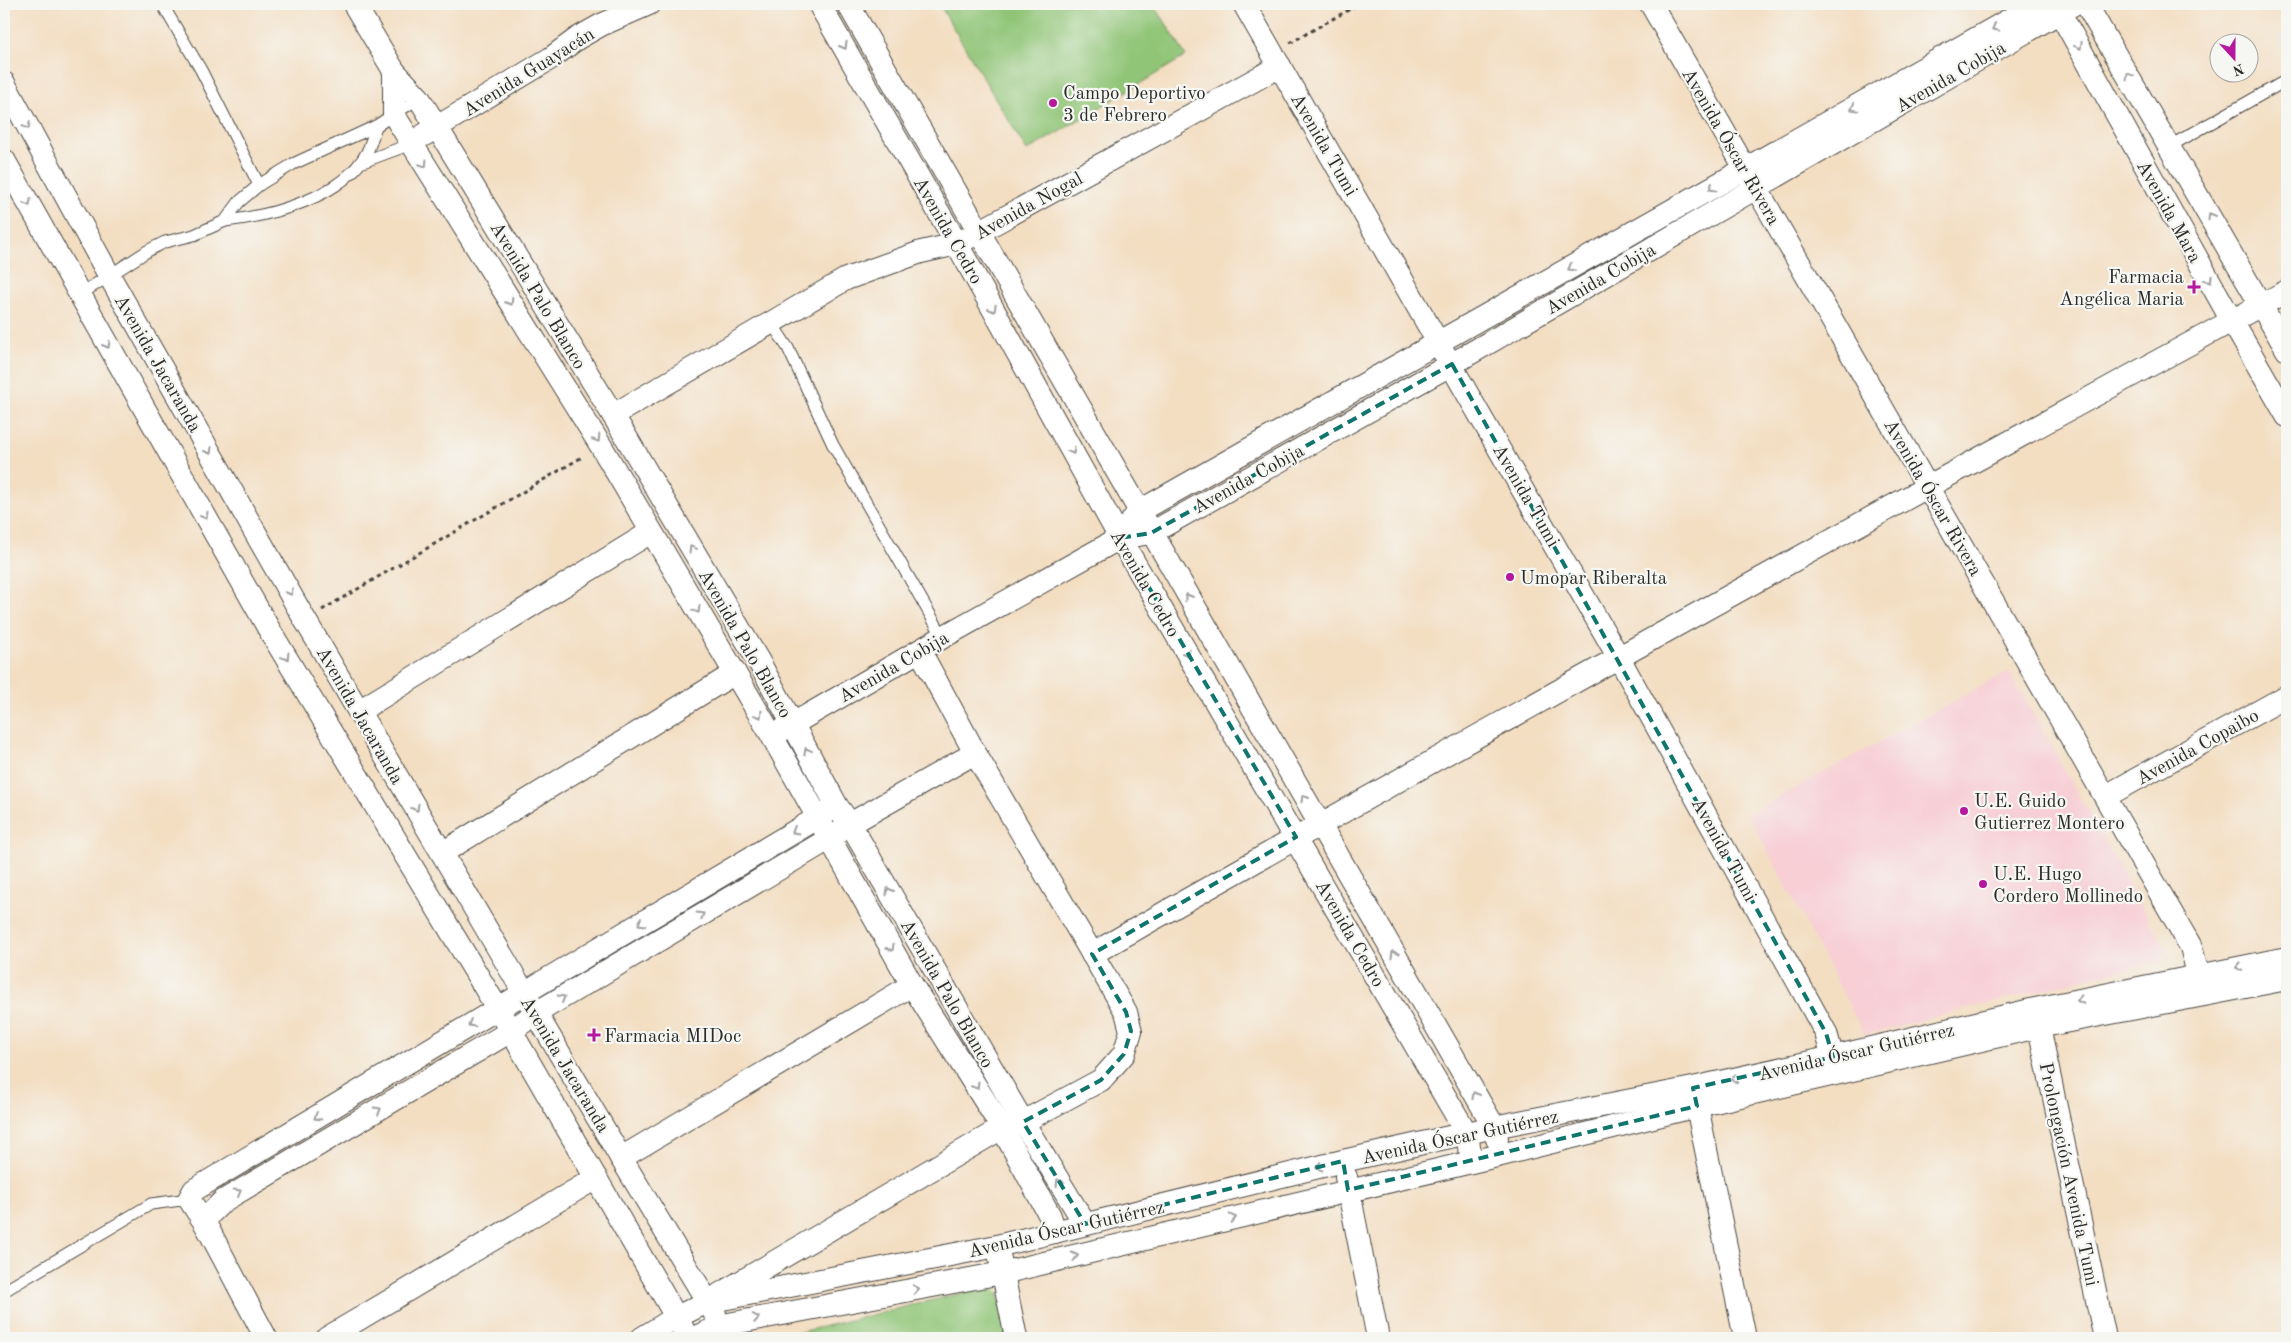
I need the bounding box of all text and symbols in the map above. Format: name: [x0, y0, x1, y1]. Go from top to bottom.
one-way arrow: [1991, 21, 2000, 31]
street label: Avenida Guayacán: [460, 25, 598, 121]
north arrow: [2208, 32, 2258, 82]
street label: Avenida Cobija: [1893, 39, 2010, 117]
one-way arrow: [837, 41, 847, 50]
one-way arrow: [2073, 41, 2083, 50]
text: N: [2231, 61, 2246, 78]
street label: Avenida Óscar Rivera: [1677, 63, 1787, 229]
one-way arrow: [2125, 72, 2135, 81]
place label: Campo Deportivo 3 de Febrero: [1063, 85, 1206, 126]
street label: Avenida Tumi: [1286, 91, 1360, 200]
marker: Campo Deportivo 3 de Febrero: [1047, 97, 1059, 109]
one-way arrow: [1850, 101, 1859, 111]
one-way arrow: [21, 121, 31, 130]
street label: Avenida Mara: [2132, 158, 2204, 267]
one-way arrow: [417, 159, 427, 168]
street label: Avenida Nogal: [972, 170, 1086, 245]
street label: Avenida Cedro: [909, 175, 985, 288]
one-way arrow: [1708, 181, 1717, 191]
one-way arrow: [21, 198, 31, 207]
one-way arrow: [2207, 213, 2217, 222]
street label: Avenida Palo Blanco: [485, 219, 588, 373]
street label: Avenida Cobija: [1543, 241, 1660, 319]
one-way arrow: [1567, 262, 1576, 272]
place label: Farmacia Angélica Maria: [2059, 269, 2185, 310]
one-way arrow: [2203, 275, 2213, 284]
marker: Farmacia Angélica Maria: [2188, 281, 2200, 293]
street label: Avenida Jacaranda: [110, 292, 204, 437]
one-way arrow: [504, 296, 514, 305]
one-way arrow: [987, 304, 997, 313]
one-way arrow: [101, 339, 111, 348]
street label: Avenida Óscar Rivera: [1879, 414, 1989, 580]
one-way arrow: [590, 434, 600, 443]
street label: Avenida Cobija: [1191, 442, 1308, 518]
street label: Avenida Tumi: [1488, 442, 1562, 551]
one-way arrow: [203, 446, 213, 455]
one-way arrow: [1065, 446, 1075, 455]
one-way arrow: [199, 511, 209, 520]
street label: Avenida Cedro: [1106, 528, 1182, 641]
one-way arrow: [688, 545, 698, 554]
street label: Avenida Palo Blanco: [694, 567, 794, 722]
place label: Umopar Riberalta: [1520, 570, 1668, 589]
marker: Umopar Riberalta: [1504, 571, 1516, 583]
one-way arrow: [283, 587, 293, 596]
one-way arrow: [1184, 593, 1194, 602]
one-way arrow: [690, 604, 700, 613]
street label: Avenida Cobija: [836, 629, 953, 707]
street label: Avenida Jacaranda: [312, 644, 406, 789]
one-way arrow: [1181, 648, 1191, 657]
one-way arrow: [280, 652, 290, 661]
street label: Avenida Copaibo: [2134, 707, 2263, 790]
one-way arrow: [753, 709, 763, 718]
one-way arrow: [803, 747, 813, 756]
place label: U.E. Guido Gutierrez Montero: [1974, 793, 2125, 834]
one-way arrow: [1300, 794, 1310, 803]
street label: Avenida Tumi: [1687, 795, 1759, 905]
one-way arrow: [410, 803, 420, 812]
marker: U.E. Guido Gutierrez Montero: [1958, 805, 1970, 817]
one-way arrow: [792, 825, 801, 835]
place label: U.E. Hugo Cordero Mollinedo: [1993, 866, 2143, 907]
street label: Avenida Cedro: [1311, 878, 1387, 991]
marker: U.E. Hugo Cordero Mollinedo: [1977, 878, 1989, 890]
one-way arrow: [885, 887, 895, 896]
one-way arrow: [696, 911, 705, 921]
one-way arrow: [637, 917, 646, 927]
street label: Avenida Palo Blanco: [896, 917, 996, 1072]
one-way arrow: [884, 942, 894, 951]
one-way arrow: [1390, 950, 1400, 959]
one-way arrow: [2235, 961, 2244, 971]
street label: Avenida Jacaranda: [516, 994, 612, 1137]
one-way arrow: [556, 994, 565, 1004]
one-way arrow: [2076, 994, 2085, 1005]
street label: Avenida Óscar Gutiérrez: [1756, 1017, 1956, 1085]
one-way arrow: [468, 1018, 477, 1028]
place label: Farmacia MIDoc: [604, 1028, 741, 1047]
marker: Farmacia MIDoc: [588, 1029, 600, 1041]
street label: Prolongación Avenida Tumi: [2035, 1061, 2101, 1288]
one-way arrow: [1730, 1073, 1739, 1084]
one-way arrow: [969, 1081, 979, 1090]
one-way arrow: [1472, 1091, 1482, 1100]
street label: Avenida Óscar Gutiérrez: [1359, 1103, 1561, 1169]
one-way arrow: [373, 1106, 382, 1116]
one-way arrow: [313, 1110, 322, 1120]
one-way arrow: [1314, 1161, 1323, 1172]
one-way arrow: [1056, 1179, 1066, 1188]
one-way arrow: [233, 1189, 242, 1199]
street label: Avenida Óscar Gutiérrez: [966, 1194, 1166, 1262]
one-way arrow: [1228, 1213, 1237, 1224]
one-way arrow: [1070, 1251, 1079, 1262]
one-way arrow: [911, 1284, 920, 1295]
one-way arrow: [751, 1314, 760, 1324]

